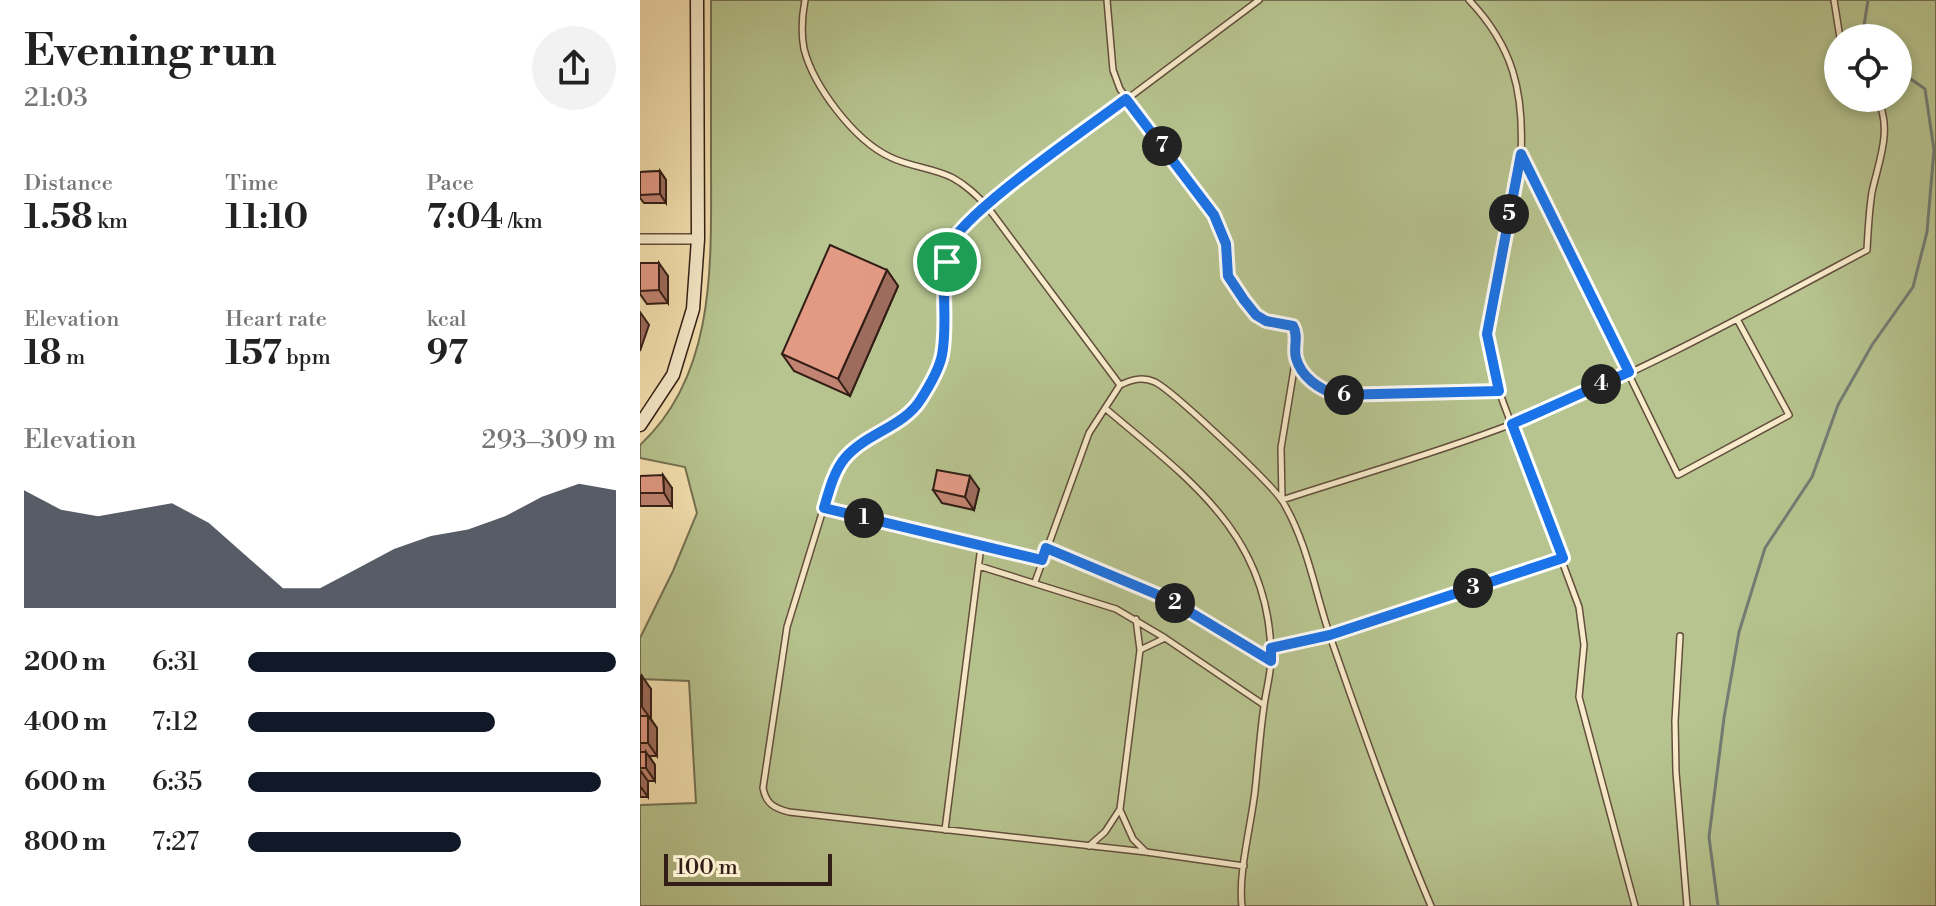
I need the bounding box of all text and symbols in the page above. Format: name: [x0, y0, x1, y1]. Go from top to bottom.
text: Evening run: [24, 24, 277, 79]
map controls: [1824, 24, 1912, 112]
button: locate: [1824, 24, 1912, 112]
button: share: [532, 26, 616, 110]
text: 21:03: [24, 82, 88, 114]
pin: 7: [1142, 126, 1182, 166]
text: 7: [1156, 132, 1168, 159]
text: Distance: [24, 170, 113, 197]
text: Time: [225, 170, 278, 197]
text: Pace: [427, 170, 474, 197]
pin: 5: [1489, 194, 1529, 234]
text: 1.58: [24, 197, 93, 239]
text: 11:10: [225, 197, 308, 239]
text: 7:04: [427, 197, 503, 239]
text: 5: [1502, 200, 1516, 227]
text: km: [93, 208, 128, 235]
text: /km: [503, 208, 543, 235]
pin: [913, 228, 981, 296]
icon: arrive: [925, 240, 969, 284]
text: Elevation: [24, 306, 119, 333]
text: Heart rate: [225, 306, 327, 333]
text: kcal: [427, 306, 467, 333]
text: 18: [24, 333, 61, 375]
text: 157: [225, 333, 282, 375]
text: 97: [427, 333, 468, 375]
text: m: [61, 344, 85, 371]
text: bpm: [282, 344, 331, 371]
pin: 4: [1581, 364, 1621, 404]
text: 4: [1594, 370, 1608, 397]
pin: 6: [1324, 375, 1364, 415]
text: 6: [1337, 381, 1351, 408]
text: Elevation: [24, 424, 137, 456]
text: 293–309 m: [482, 424, 616, 456]
pin: 1: [844, 498, 884, 538]
text: 1: [859, 504, 869, 531]
pin: 3: [1453, 568, 1493, 608]
text: 3: [1466, 574, 1480, 601]
pin: 2: [1155, 583, 1195, 623]
text: 2: [1168, 589, 1182, 616]
text: 200 m: [24, 646, 106, 678]
text: 6:31: [152, 646, 199, 678]
text: 400 m: [24, 706, 107, 738]
text: 7:12: [152, 706, 198, 738]
text: 600 m: [24, 766, 106, 798]
text: 6:35: [152, 766, 202, 798]
text: 800 m: [24, 826, 106, 858]
text: 7:27: [152, 826, 199, 858]
scale bar: [664, 850, 832, 886]
text: 100 m: [676, 854, 738, 881]

